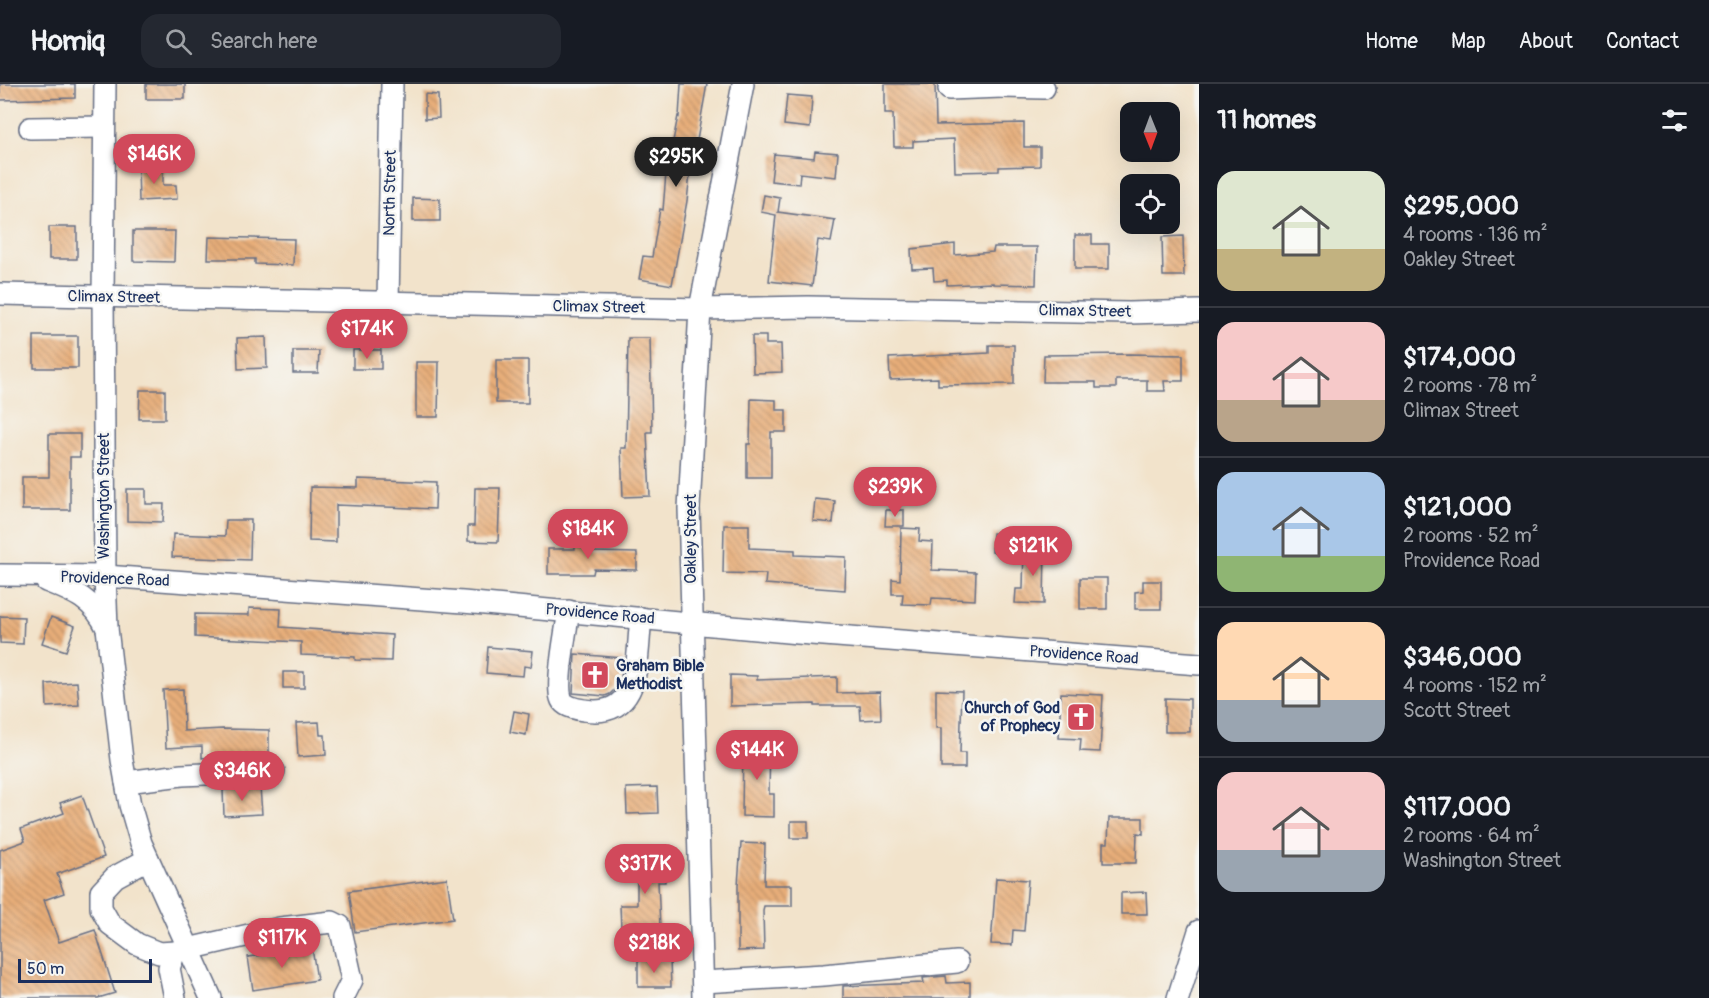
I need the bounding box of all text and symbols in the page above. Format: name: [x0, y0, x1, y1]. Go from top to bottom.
search box: [141, 14, 561, 68]
text: Homiq: [30, 24, 105, 59]
icon: search: [162, 25, 195, 58]
text: Search here: [210, 27, 317, 55]
text: Home: [1365, 28, 1418, 55]
text: Map: [1451, 28, 1486, 55]
text: About: [1519, 28, 1573, 55]
text: Contact: [1606, 28, 1679, 55]
north arrow: [1120, 102, 1180, 162]
map controls: [1120, 102, 1180, 234]
text: 11 homes: [1217, 104, 1316, 136]
icon: filters: [1658, 104, 1691, 137]
pin: $146K: [112, 134, 196, 185]
pin: $295K: [634, 137, 718, 188]
text: $146K: [127, 141, 181, 166]
text: $295K: [648, 144, 704, 169]
street label: North Street: [379, 149, 401, 236]
button: locate: [1120, 174, 1180, 234]
text: $295,000: [1403, 190, 1519, 222]
icon: home: [1265, 195, 1337, 267]
text: 4 rooms · 136 m²: [1403, 222, 1548, 247]
text: Oakley Street: [1403, 247, 1515, 272]
street label: Climax Street: [68, 286, 161, 308]
street label: Climax Street: [553, 296, 646, 318]
street label: Climax Street: [1039, 300, 1132, 322]
pin: $174K: [325, 309, 409, 360]
text: $174K: [341, 316, 393, 341]
text: $174,000: [1403, 341, 1516, 373]
icon: home: [1265, 346, 1337, 418]
text: 2 rooms · 78 m²: [1403, 373, 1537, 398]
text: Climax Street: [1403, 398, 1519, 423]
street label: Washington Street: [94, 432, 114, 559]
pin: $239K: [853, 467, 937, 518]
text: $239K: [868, 474, 922, 499]
text: $121,000: [1403, 491, 1512, 523]
street label: Oakley Street: [681, 494, 701, 584]
icon: home: [1265, 496, 1337, 568]
pin: $184K: [546, 509, 630, 560]
text: $184K: [562, 516, 614, 541]
text: 2 rooms · 52 m²: [1403, 523, 1539, 548]
pin: $121K: [991, 526, 1075, 577]
text: $121K: [1008, 533, 1058, 558]
text: Providence Road: [1403, 548, 1540, 573]
street label: Providence Road: [60, 567, 170, 591]
street label: Providence Road: [544, 599, 656, 629]
street label: Providence Road: [1029, 641, 1139, 669]
text: $346,000: [1403, 641, 1522, 673]
icon: home: [1265, 646, 1337, 718]
place label: Graham Bible Methodist: [616, 656, 705, 694]
church icon: Graham Bible Methodist: [579, 659, 611, 691]
text: 4 rooms · 152 m²: [1403, 673, 1547, 698]
place label: Church of God of Prophecy: [964, 698, 1060, 736]
text: Scott Street: [1403, 698, 1510, 723]
church icon: Church of God of Prophecy: [1065, 701, 1097, 733]
pin: $144K: [715, 730, 799, 781]
text: $144K: [730, 737, 784, 762]
pin: $346K: [200, 751, 284, 802]
text: $346K: [213, 758, 271, 783]
text: $117,000: [1403, 791, 1511, 823]
icon: home: [1265, 796, 1337, 868]
text: 2 rooms · 64 m²: [1403, 823, 1540, 848]
pin: $317K: [603, 844, 687, 895]
text: Washington Street: [1403, 848, 1561, 873]
text: $317K: [619, 851, 671, 876]
pin: $117K: [240, 918, 324, 969]
pin: $218K: [612, 923, 696, 974]
text: $117K: [257, 925, 307, 950]
text: $218K: [628, 930, 680, 955]
scale bar: [18, 956, 152, 984]
text: 50 m: [27, 959, 64, 979]

